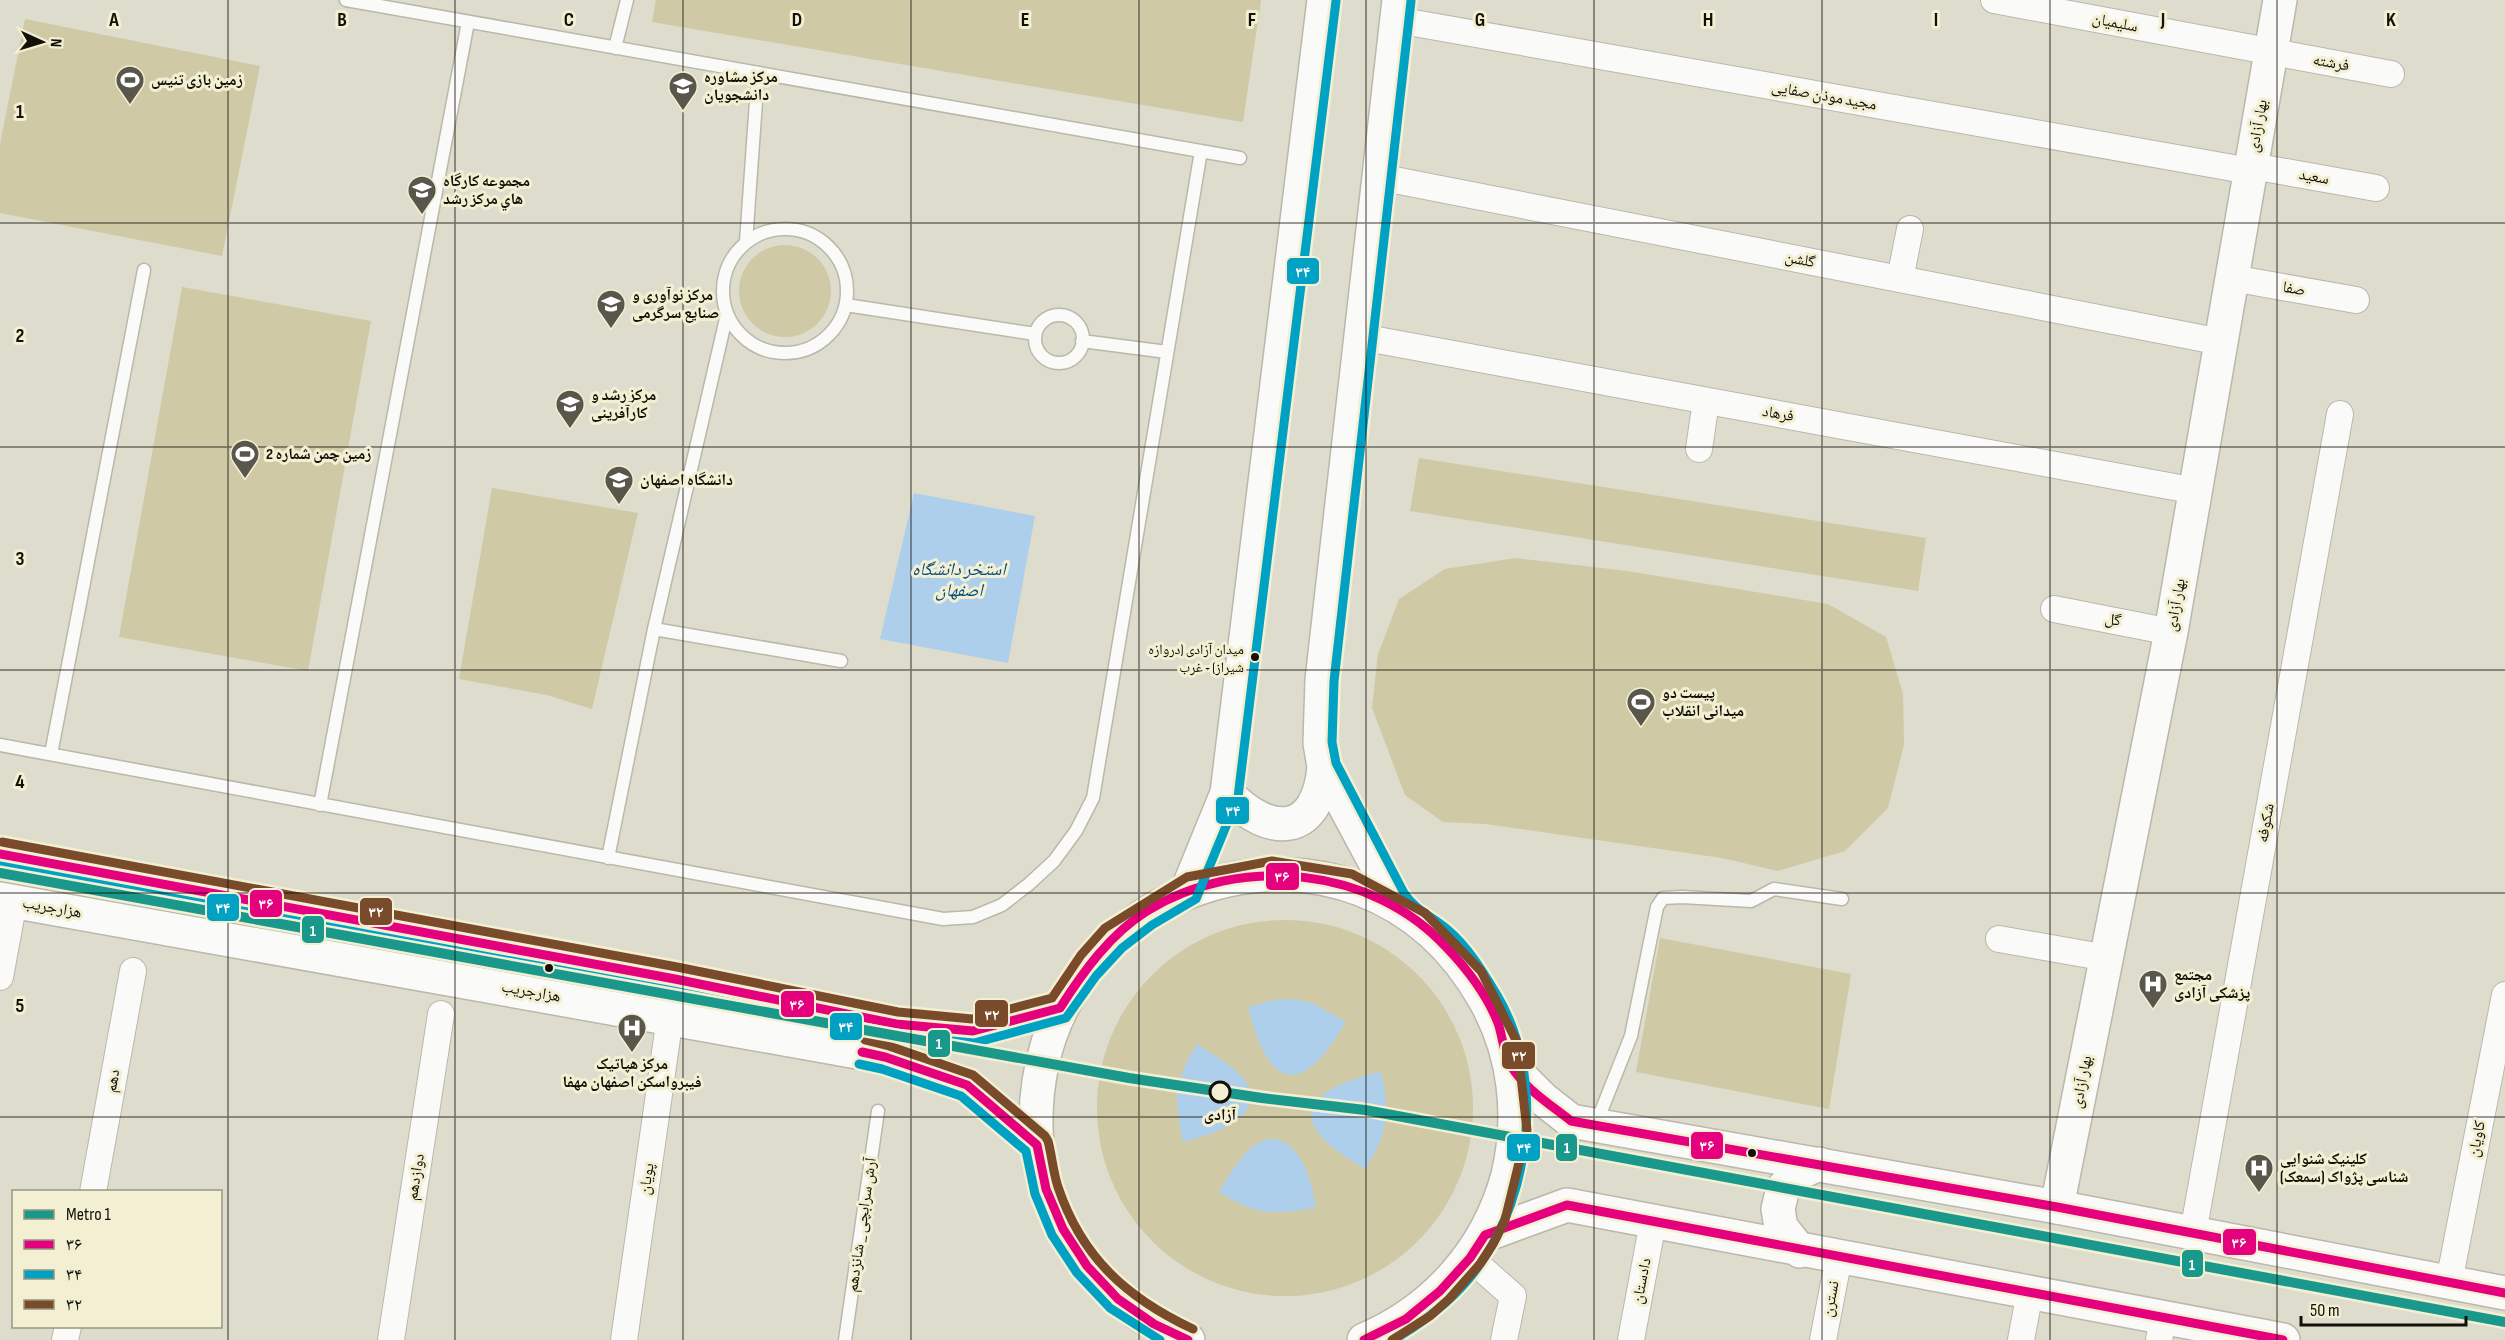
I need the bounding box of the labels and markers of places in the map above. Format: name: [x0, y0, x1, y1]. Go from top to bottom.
sports icon: زمین بازی تنیس: [114, 64, 146, 106]
place label: مرکز مشاوره دانشجویان: [704, 68, 778, 105]
school or university icon: مرکز مشاوره دانشجویان: [667, 70, 699, 112]
place label: زمین بازی تنیس: [151, 71, 243, 90]
place label: مجموعه کارگاه هاي مرکز رشد: [443, 172, 530, 210]
school or university icon: مجموعه کارگاه هاي مرکز رشد: [406, 174, 438, 216]
place label: مرکز نوآوری و صنایع سرگرمی: [632, 286, 719, 323]
school or university icon: مرکز نوآوری و صنایع سرگرمی: [595, 288, 627, 330]
place label: مرکز رشد و کارآفرینی: [591, 386, 656, 423]
school or university icon: مرکز رشد و کارآفرینی: [554, 388, 586, 430]
sports icon: زمین چمن شماره 2: [229, 438, 261, 480]
place label: زمین چمن شماره 2: [266, 445, 371, 464]
school or university icon: دانشگاه اصفهان: [603, 464, 635, 506]
place label: دانشگاه اصفهان: [640, 471, 733, 490]
place label: میدان آزادی (دروازه شیراز) - غرب: [1148, 641, 1244, 676]
marker: میدان آزادی (دروازه شیراز) - غرب: [1249, 651, 1261, 663]
place label: پیست دو میدانی انقلاب: [1662, 684, 1744, 721]
sports icon: پیست دو میدانی انقلاب: [1625, 686, 1657, 728]
unlabelled marker: [543, 962, 555, 974]
place label: مجتمع پزشکی آزادی: [2174, 966, 2250, 1003]
hospital icon: مجتمع پزشکی آزادی: [2137, 968, 2169, 1010]
hospital icon: مرکز هپاتیک فیبرواسکن اصفهان مهفا: [616, 1012, 648, 1054]
place label: مرکز هپاتیک فیبرواسکن اصفهان مهفا: [563, 1055, 702, 1092]
marker: آزادی: [1209, 1081, 1231, 1103]
place label: آزادی: [1204, 1106, 1237, 1125]
unlabelled marker: [1746, 1147, 1758, 1159]
place label: کلینیک شنوایی شناسی پژواک (سمعک): [2280, 1150, 2409, 1187]
hospital icon: کلینیک شنوایی شناسی پژواک (سمعک): [2243, 1152, 2275, 1194]

